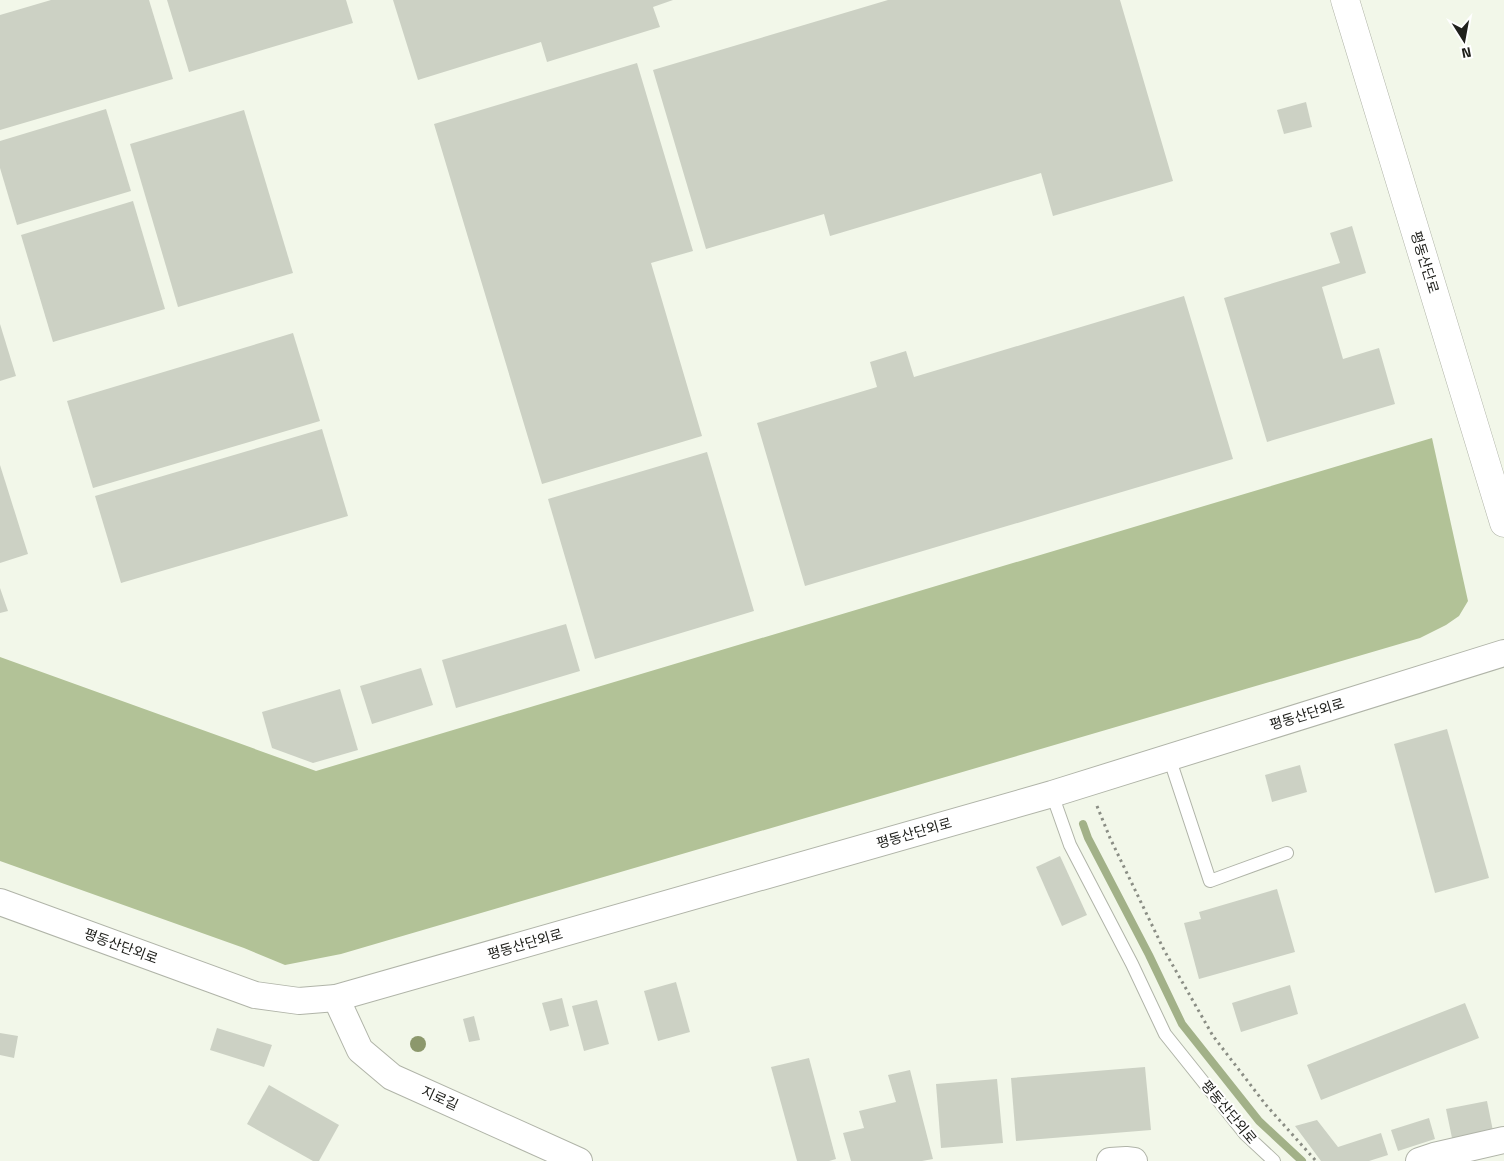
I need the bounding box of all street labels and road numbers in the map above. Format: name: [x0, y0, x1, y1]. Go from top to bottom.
street label: 평동산단로: [1406, 228, 1445, 296]
street label: 평동산단외로: [1267, 692, 1347, 735]
street label: 평동산단외로: [874, 812, 954, 853]
street label: 평동산단외로: [81, 922, 161, 969]
street label: 평동산단외로: [485, 923, 565, 964]
street label: 평동산단외로: [1197, 1075, 1262, 1148]
street label: 지로길: [418, 1080, 462, 1115]

